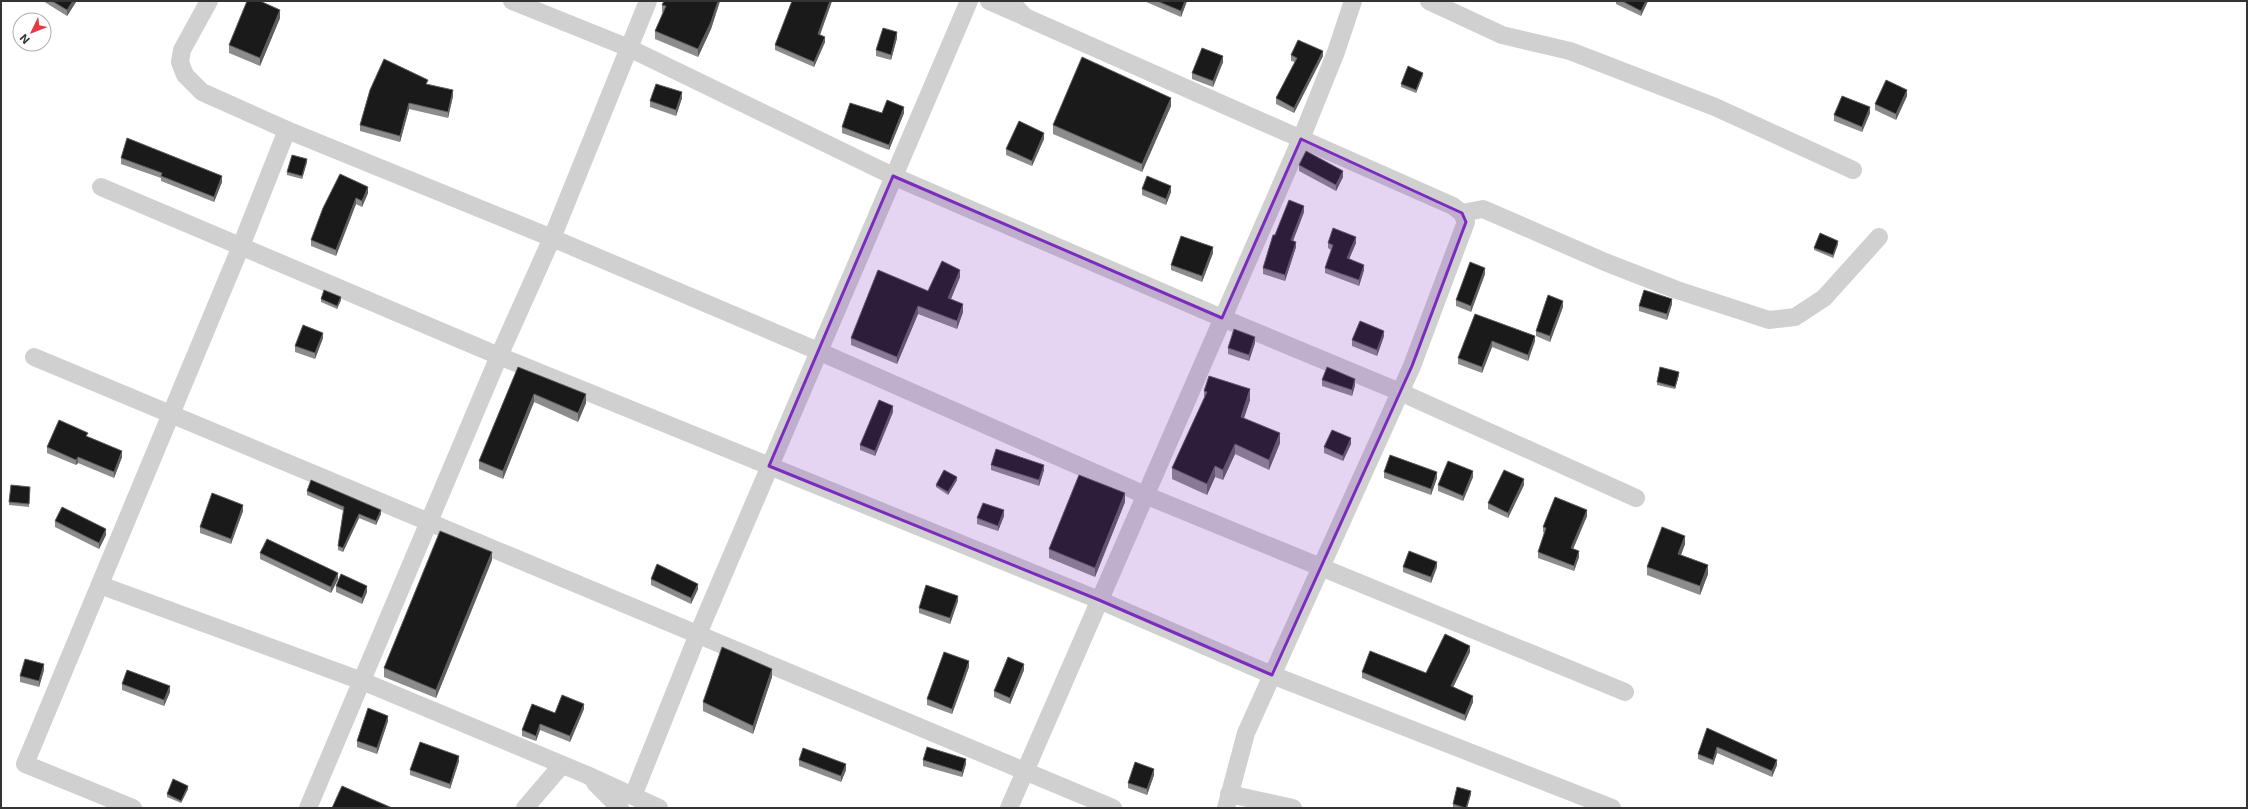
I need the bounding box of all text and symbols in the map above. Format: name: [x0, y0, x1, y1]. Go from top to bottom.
north arrow: [12, 12, 52, 52]
text: N: [17, 31, 33, 47]

